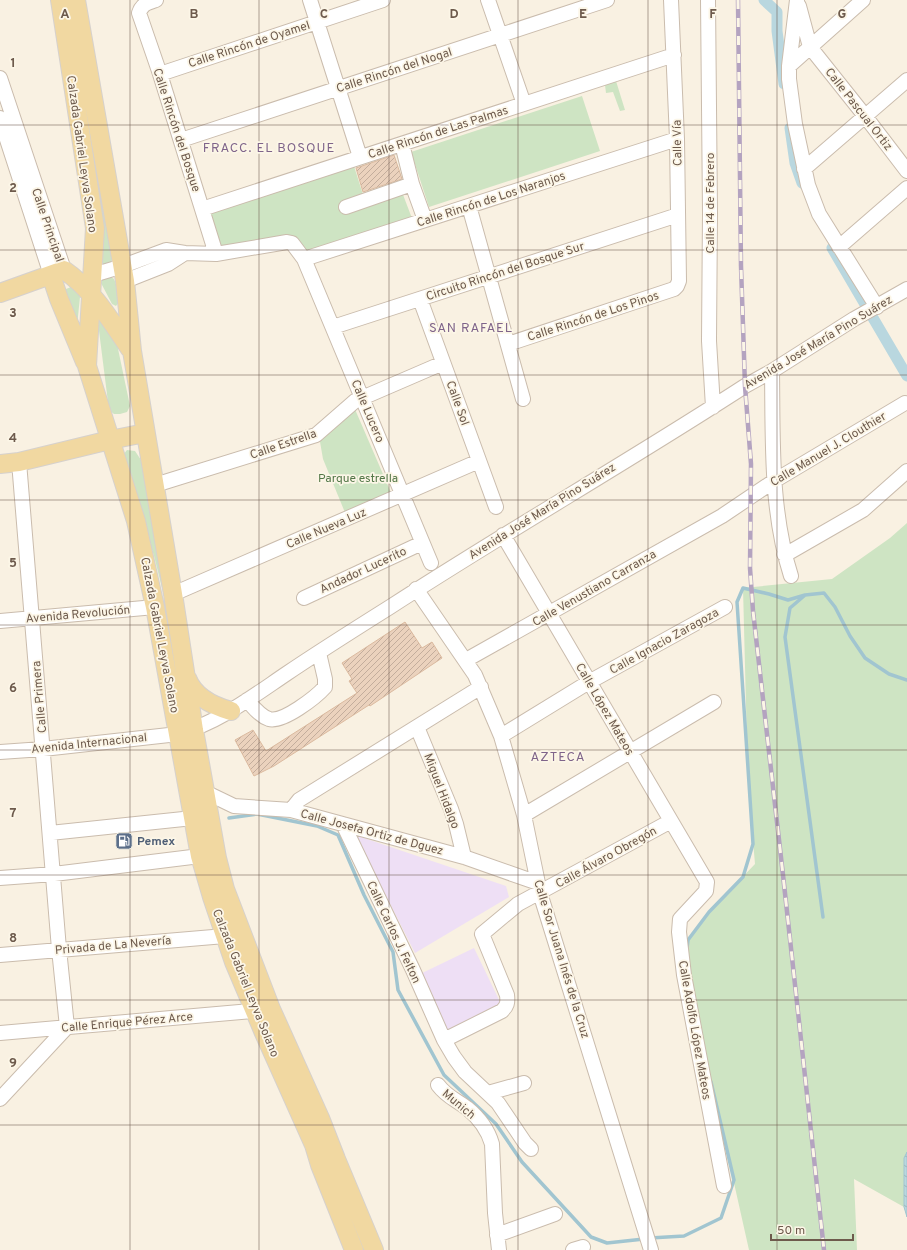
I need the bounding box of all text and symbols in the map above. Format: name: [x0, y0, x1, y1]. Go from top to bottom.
text: A: [60, 7, 70, 23]
text: B: [190, 7, 199, 23]
text: C: [320, 7, 328, 23]
text: D: [449, 7, 459, 23]
text: E: [579, 7, 587, 23]
text: F: [709, 7, 717, 23]
text: G: [838, 7, 847, 23]
street label: Calle Rincón de Oyamel: [186, 18, 312, 72]
street label: Calle Rincón del Nogal: [334, 45, 454, 97]
text: 1: [10, 56, 16, 72]
street label: Calle Pascual Ortiz: [821, 65, 896, 154]
street label: Calle Rincón del Bosque: [148, 66, 204, 194]
street label: Calzada Gabriel Leyva Solano: [62, 75, 100, 234]
street label: Calle Rincón de Las Palmas: [366, 103, 510, 163]
street label: Calle Vía: [670, 120, 686, 166]
district label: FRACC. EL BOSQUE: [203, 141, 335, 157]
street label: Calle 14 de Febrero: [703, 152, 719, 254]
street label: Calle Rincón de Los Naranjos: [415, 168, 568, 232]
text: 2: [9, 181, 17, 197]
street label: Calle Principal: [27, 186, 67, 264]
street label: Circuito Rincón del Bosque Sur: [424, 239, 587, 305]
street label: Calle Rincón de Los Pinos: [525, 288, 661, 346]
street label: Avenida José María Pino Suárez: [741, 292, 896, 394]
text: 3: [9, 306, 17, 322]
district label: SAN RAFAEL: [429, 321, 513, 337]
street label: Calle Lucero: [347, 378, 388, 446]
street label: Calle Sol: [442, 379, 473, 428]
street label: Calle Manuel J. Clouthier: [768, 409, 890, 491]
street label: Calle Estrella: [248, 426, 319, 464]
text: 4: [9, 431, 17, 447]
street label: Avenida José María Pino Suárez: [466, 460, 619, 564]
park label: Parque estrella: [318, 471, 398, 487]
street label: Calle Nueva Luz: [284, 505, 369, 553]
street label: Andador Lucerito: [317, 544, 410, 598]
street label: Calle Venustiano Carranza: [530, 547, 659, 631]
text: 5: [9, 556, 17, 572]
street label: Calzada Gabriel Leyva Solano: [136, 556, 182, 715]
street label: Avenida Revolución: [25, 602, 131, 628]
street label: Calle Ignacio Zaragoza: [607, 605, 722, 679]
street label: Calle Primera: [29, 660, 51, 734]
street label: Calle López Mateos: [571, 660, 637, 759]
text: 6: [9, 681, 17, 697]
street label: Avenida Internacional: [30, 730, 148, 758]
district label: AZTECA: [530, 750, 586, 766]
street label: Miguel Hidalgo: [419, 751, 463, 832]
text: 7: [10, 806, 17, 822]
street label: Calle Josefa Ortiz de Dguez: [298, 806, 445, 860]
street label: Calle Álvaro Obregón: [553, 823, 660, 892]
fuel station icon: Pemex: [114, 831, 134, 851]
place label: Pemex: [137, 834, 175, 850]
street label: Calle Sor Juana Inés de la Cruz: [529, 878, 593, 1041]
street label: Calle Carlos J. Felton: [362, 879, 424, 986]
street label: Calzada Gabriel Leyva Solano: [208, 907, 282, 1060]
text: 8: [9, 931, 17, 947]
street label: Privada de La Nevería: [54, 933, 172, 959]
street label: Calle Adolfo López Mateos: [674, 959, 714, 1101]
street label: Calle Enrique Pérez Arce: [60, 1009, 194, 1037]
text: 9: [9, 1056, 17, 1072]
street label: Munich: [438, 1086, 478, 1123]
scale bar: [771, 1216, 853, 1242]
text: 50 m: [777, 1223, 805, 1239]

